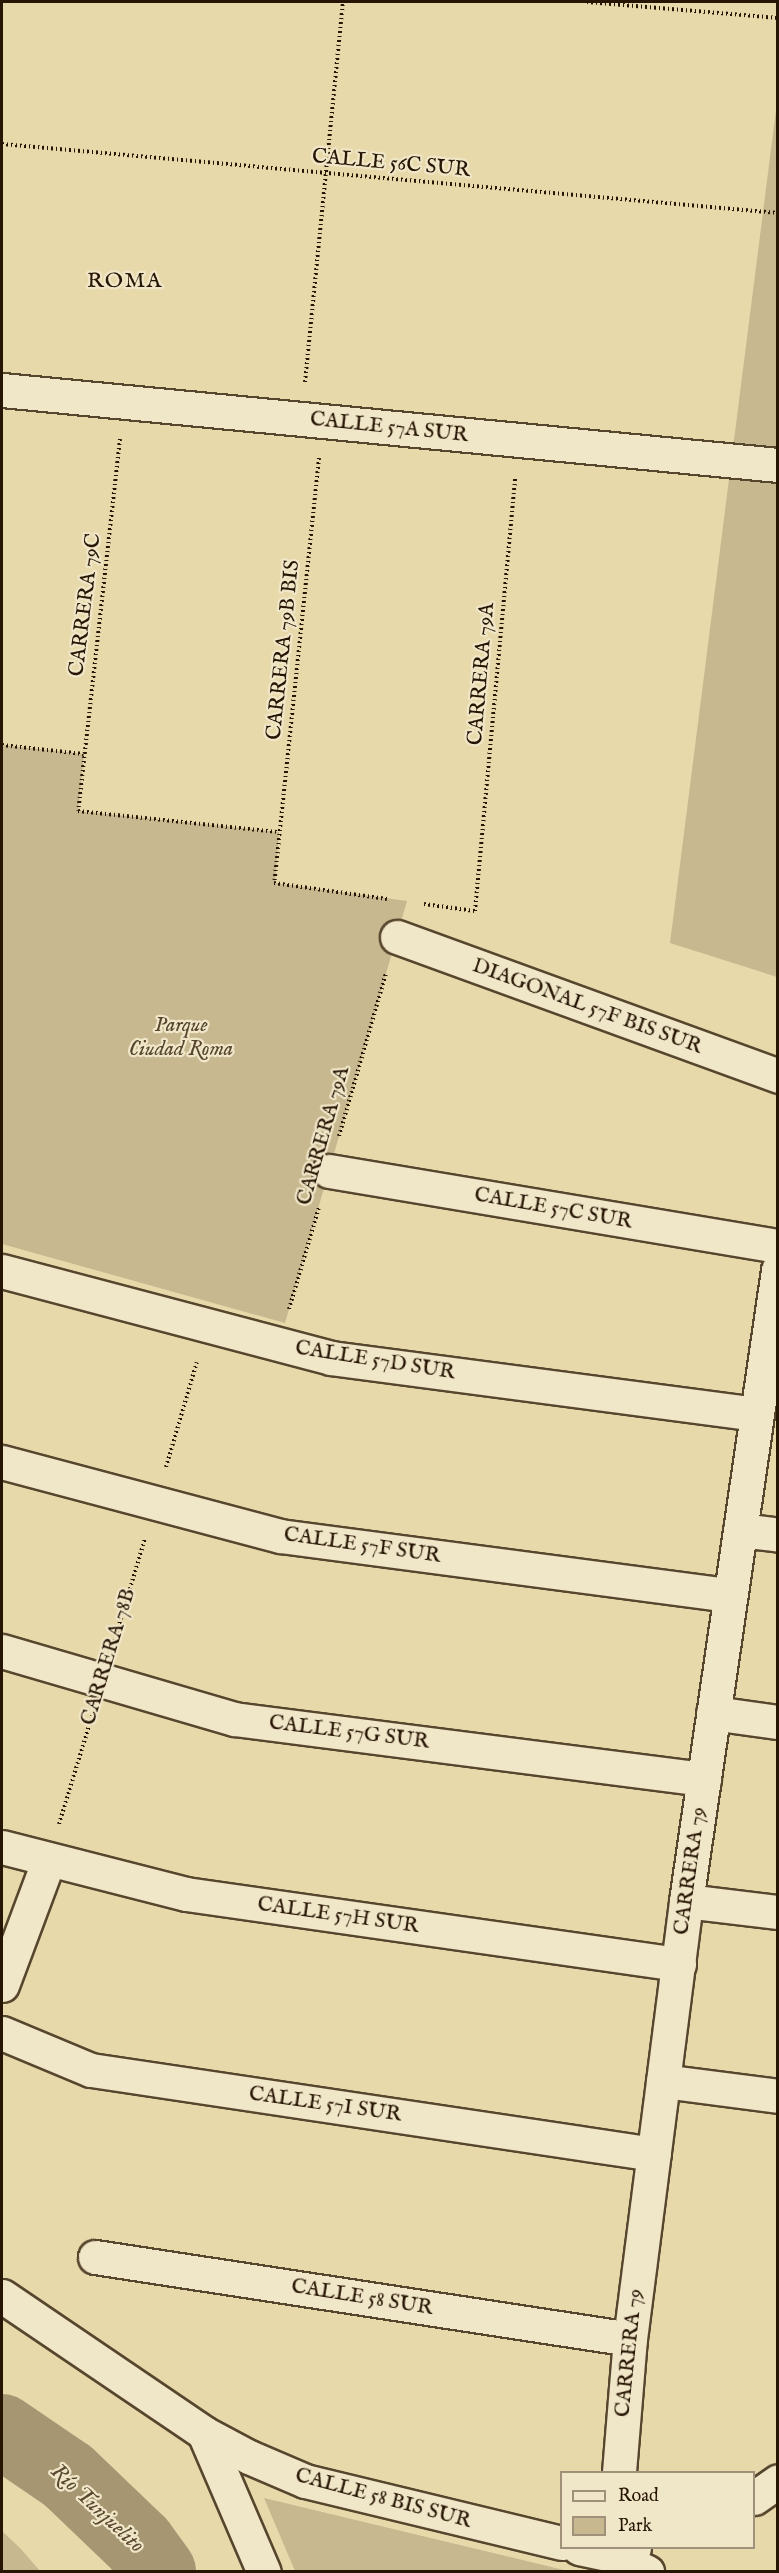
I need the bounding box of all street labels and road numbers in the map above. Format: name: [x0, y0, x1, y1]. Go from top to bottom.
street label: CALLE 56C SUR: [311, 145, 471, 183]
street label: CALLE 57A SUR: [309, 407, 469, 449]
street label: CARRERA 79C: [65, 532, 107, 678]
street label: CARRERA 79B BIS: [262, 559, 306, 741]
street label: CARRERA 79A: [463, 602, 501, 746]
street label: DIAGONAL 57F BIS SUR: [469, 954, 705, 1060]
street label: CARRERA 79A: [292, 1064, 356, 1208]
street label: CALLE 57C SUR: [472, 1183, 634, 1235]
street label: CALLE 57D SUR: [293, 1336, 457, 1386]
street label: CALLE 57F SUR: [282, 1523, 442, 1569]
street label: CARRERA 78B: [76, 1585, 142, 1729]
street label: CALLE 57G SUR: [267, 1711, 431, 1755]
street label: CARRERA 79: [670, 1805, 712, 1937]
street label: CALLE 57H SUR: [256, 1892, 420, 1940]
street label: CALLE 57I SUR: [247, 2082, 403, 2128]
street label: CALLE 58 SUR: [289, 2274, 435, 2322]
street label: CARRERA 79: [611, 2288, 649, 2418]
street label: CALLE 58 BIS SUR: [292, 2463, 474, 2535]

